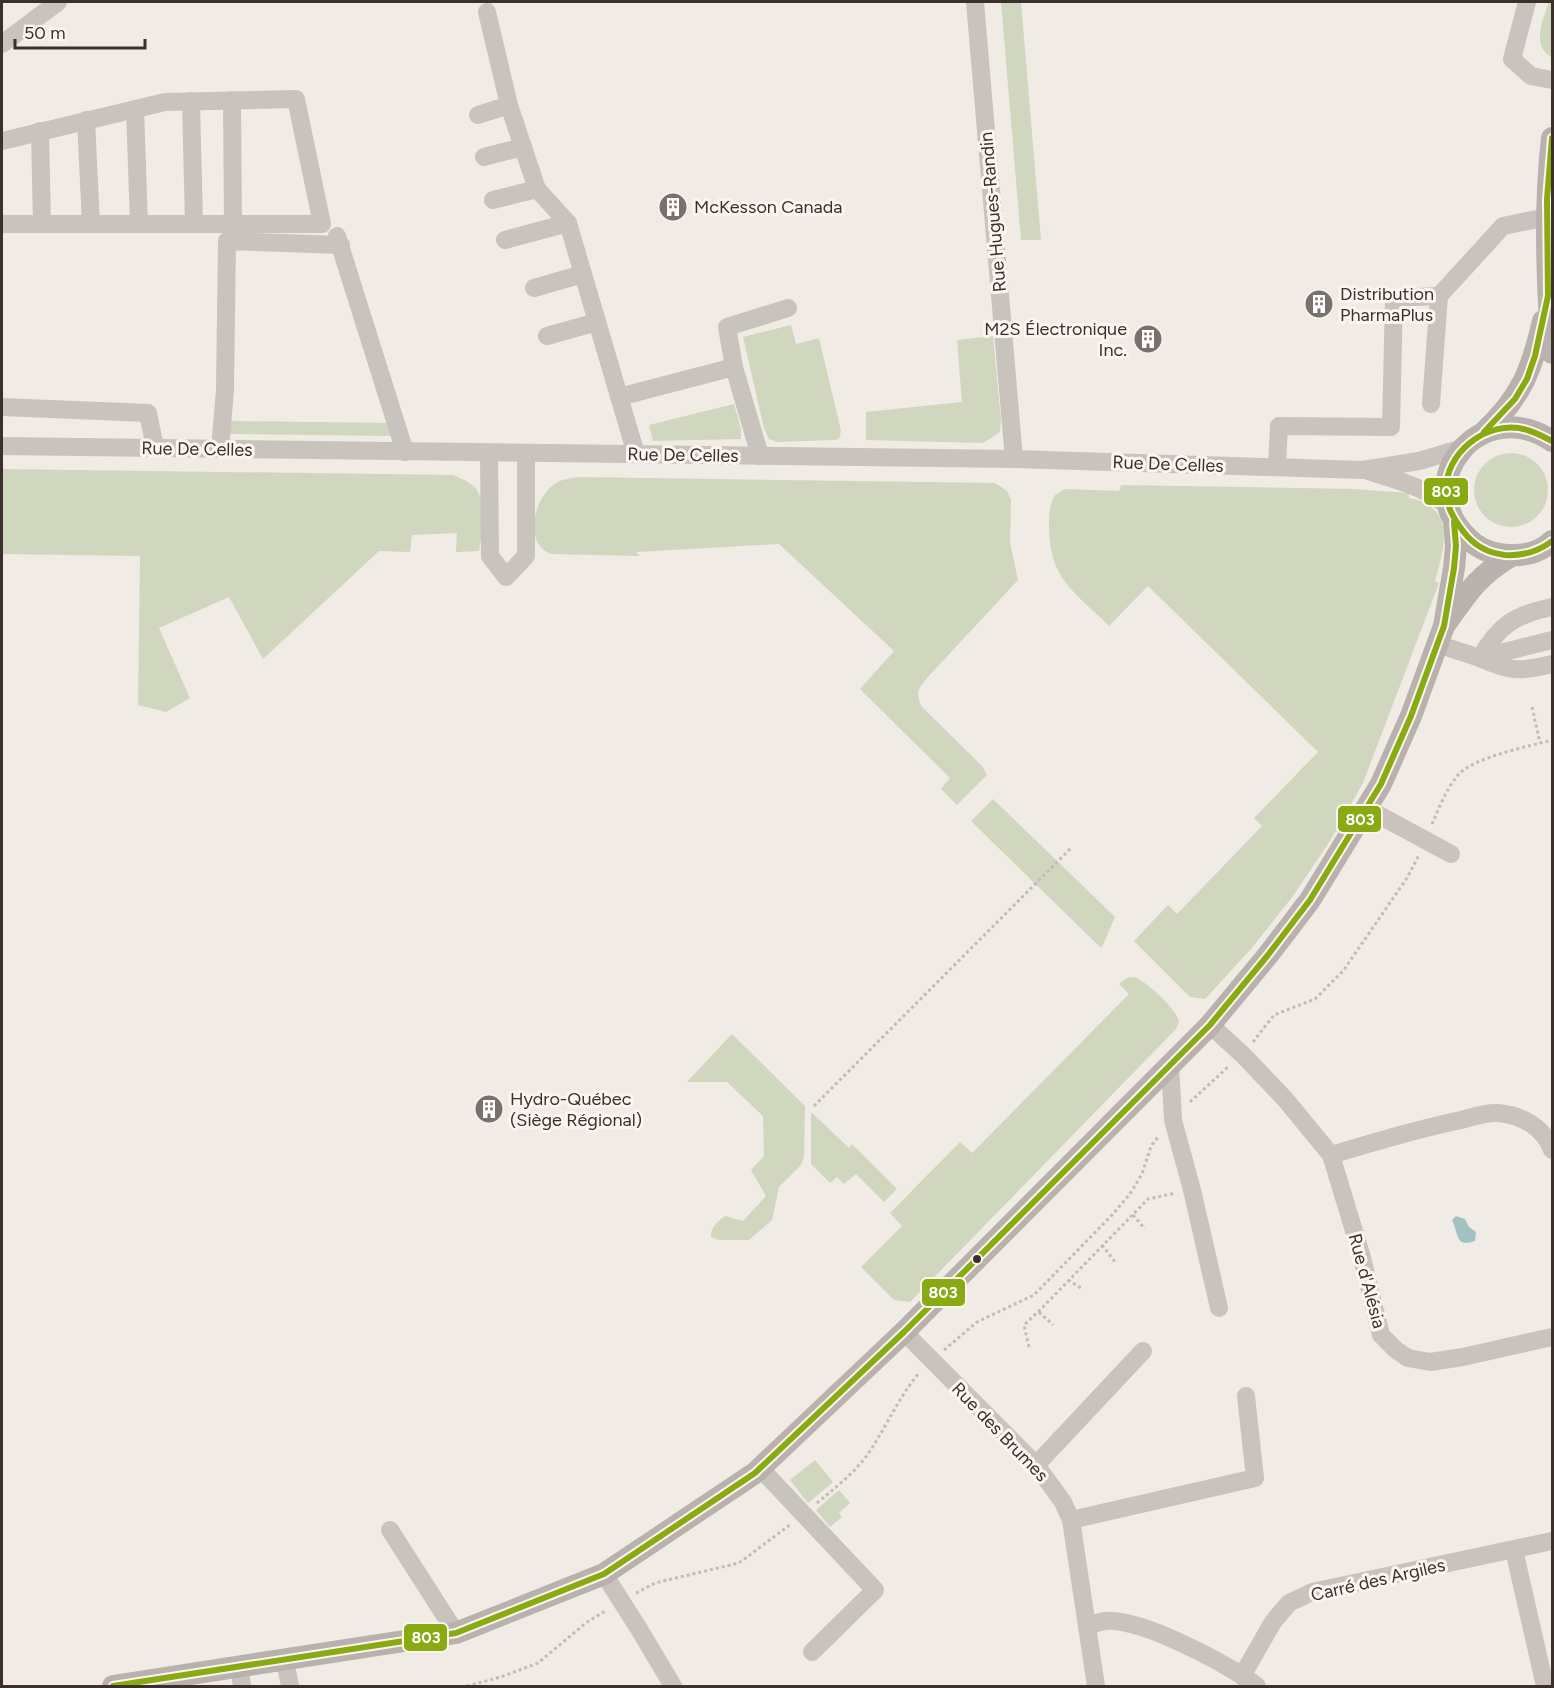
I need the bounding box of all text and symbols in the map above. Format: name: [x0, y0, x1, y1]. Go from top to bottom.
scale bar: [15, 12, 146, 50]
text: 50 m: [24, 22, 66, 44]
street label: Rue Hugues-Randin: [975, 131, 1011, 293]
building icon: McKesson Canada: [657, 191, 689, 223]
place label: McKesson Canada: [694, 196, 842, 218]
place label: Distribution PharmaPlus: [1340, 283, 1434, 326]
building icon: Distribution PharmaPlus: [1303, 288, 1335, 320]
place label: M2S Électronique Inc.: [984, 318, 1127, 361]
building icon: M2S Électronique Inc.: [1132, 323, 1164, 355]
street label: Rue De Celles: [141, 437, 253, 461]
street label: Rue De Celles: [627, 443, 739, 467]
street label: Rue De Celles: [1112, 451, 1224, 477]
line badge: 803: [1423, 477, 1469, 506]
text: 803: [1431, 482, 1461, 501]
line badge: 803: [1337, 805, 1382, 833]
text: 803: [1345, 810, 1375, 829]
place label: Hydro-Québec (Siège Régional): [510, 1088, 642, 1131]
building icon: Hydro-Québec (Siège Régional): [473, 1093, 505, 1125]
street label: Rue d'Alésia: [1344, 1231, 1390, 1331]
unlabelled marker: [971, 1253, 983, 1265]
line badge: 803: [921, 1278, 966, 1307]
text: 803: [928, 1283, 958, 1302]
street label: Rue des Brumes: [947, 1378, 1053, 1486]
street label: Carré des Argiles: [1309, 1554, 1447, 1606]
line badge: 803: [403, 1623, 448, 1652]
text: 803: [411, 1628, 441, 1647]

